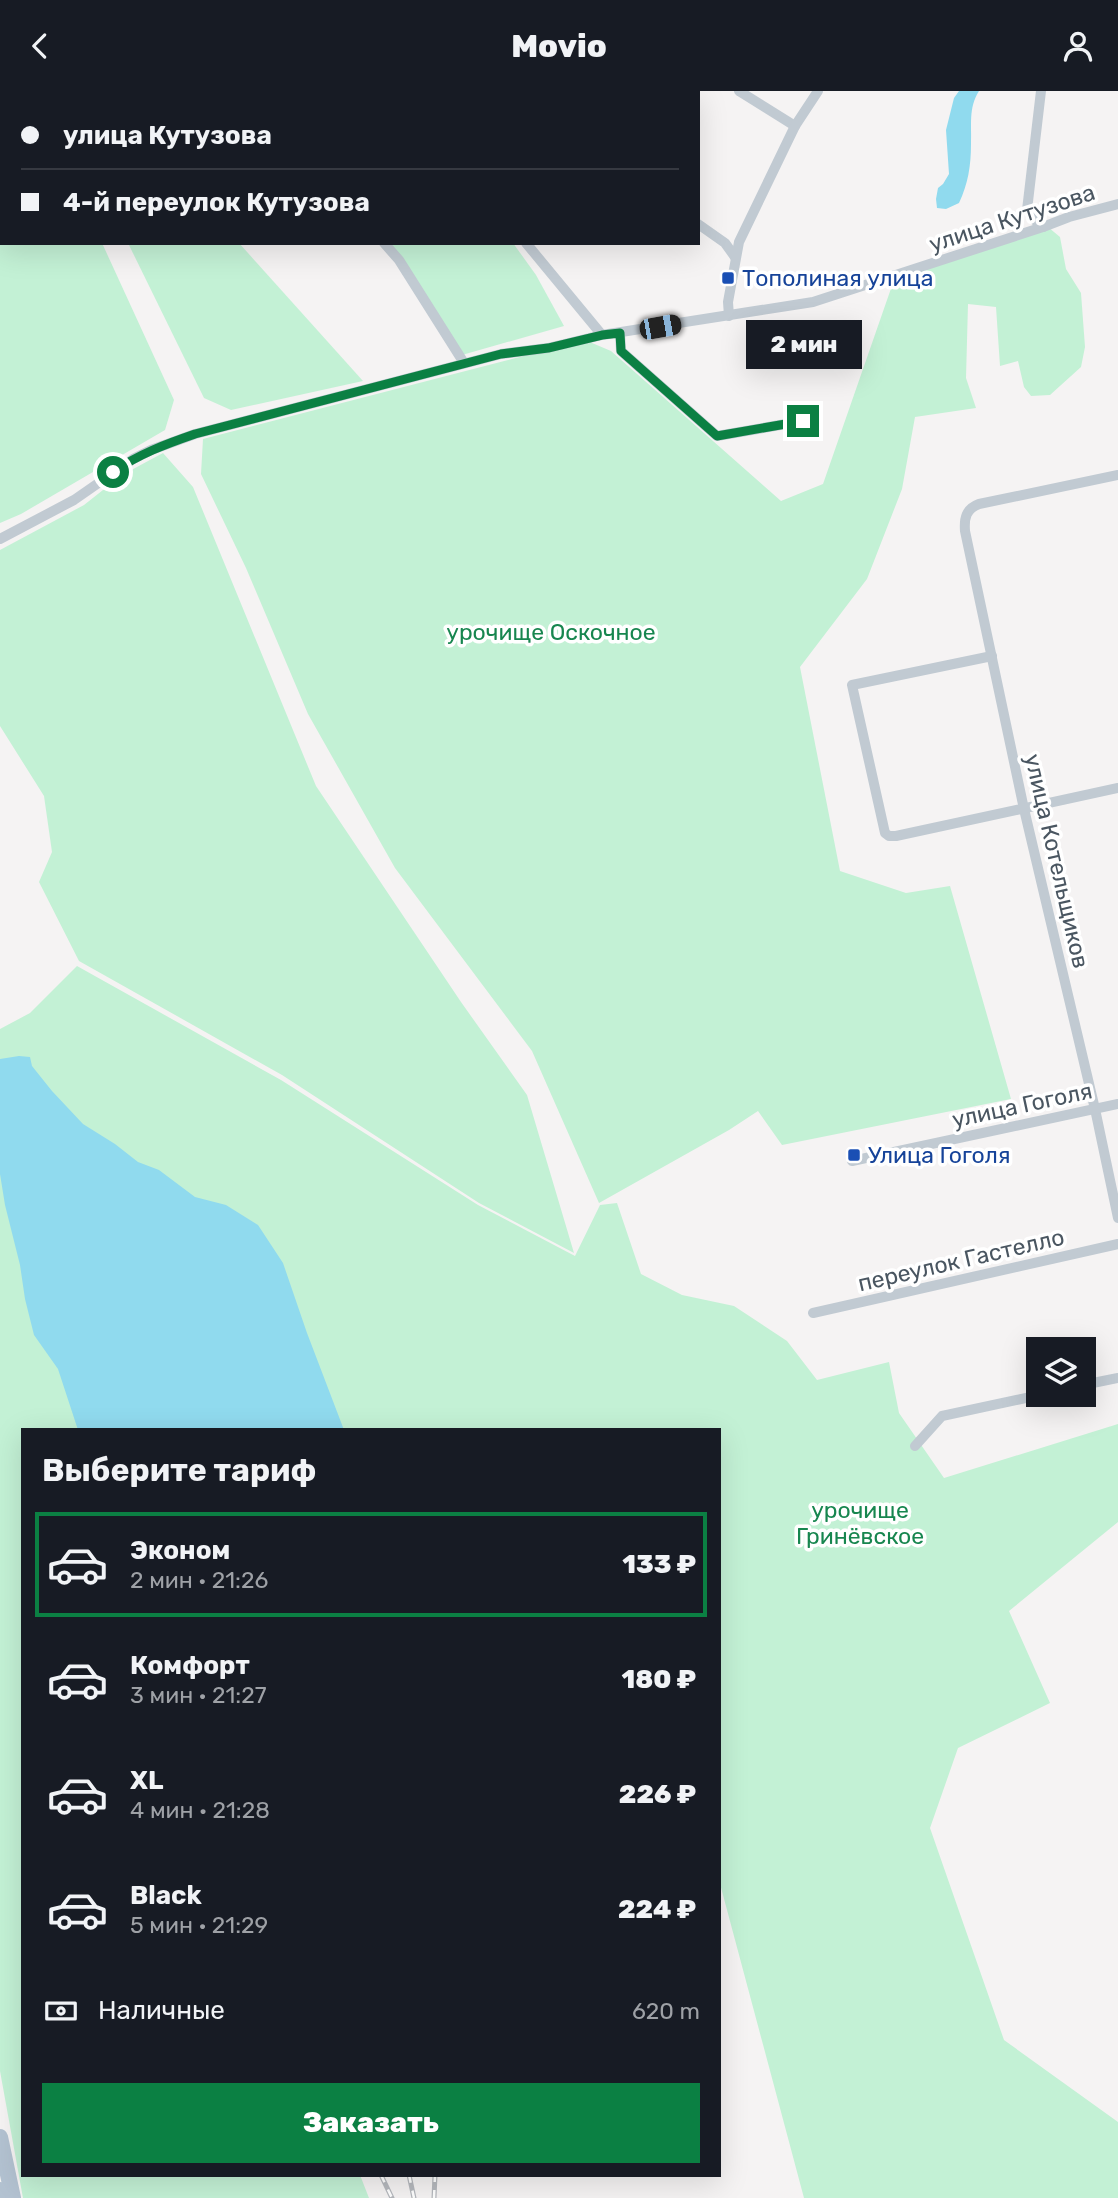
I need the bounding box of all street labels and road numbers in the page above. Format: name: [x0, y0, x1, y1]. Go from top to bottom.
street label: улица Кутузова: [925, 178, 1099, 258]
street label: улица Котельщиков: [1019, 751, 1095, 971]
street label: улица Гоголя: [949, 1076, 1095, 1134]
street label: переулок Гастелло: [855, 1223, 1067, 1297]

